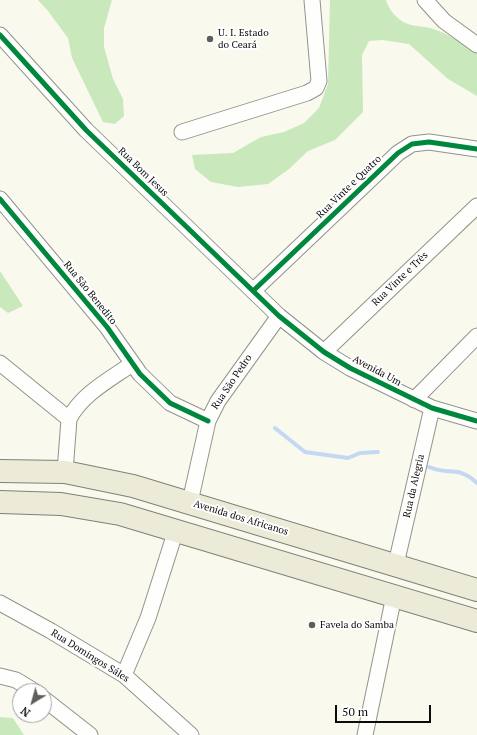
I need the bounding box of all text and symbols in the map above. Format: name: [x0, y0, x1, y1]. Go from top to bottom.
place label: U. I. Estado do Ceará: [218, 27, 269, 50]
marker: U. I. Estado do Ceará: [205, 34, 215, 44]
street label: Rua Bom Jesus: [115, 145, 171, 199]
street label: Rua Vinte e Quatro: [314, 153, 384, 221]
street label: Rua Vinte e Três: [370, 249, 430, 309]
street label: Rua São Benedito: [61, 259, 119, 327]
street label: Rua São Pedro: [209, 352, 255, 412]
street label: Avenida Um: [351, 353, 403, 389]
street label: Rua da Alegria: [401, 453, 427, 519]
street label: Avenida dos Africanos: [192, 498, 290, 538]
place label: Favela do Samba: [320, 619, 394, 631]
marker: Favela do Samba: [307, 620, 317, 630]
street label: Rua Domingos Sáles: [49, 627, 131, 685]
north arrow: [12, 683, 52, 723]
scale bar: [337, 697, 433, 723]
text: N: [18, 704, 33, 720]
text: 50 m: [342, 704, 368, 719]

